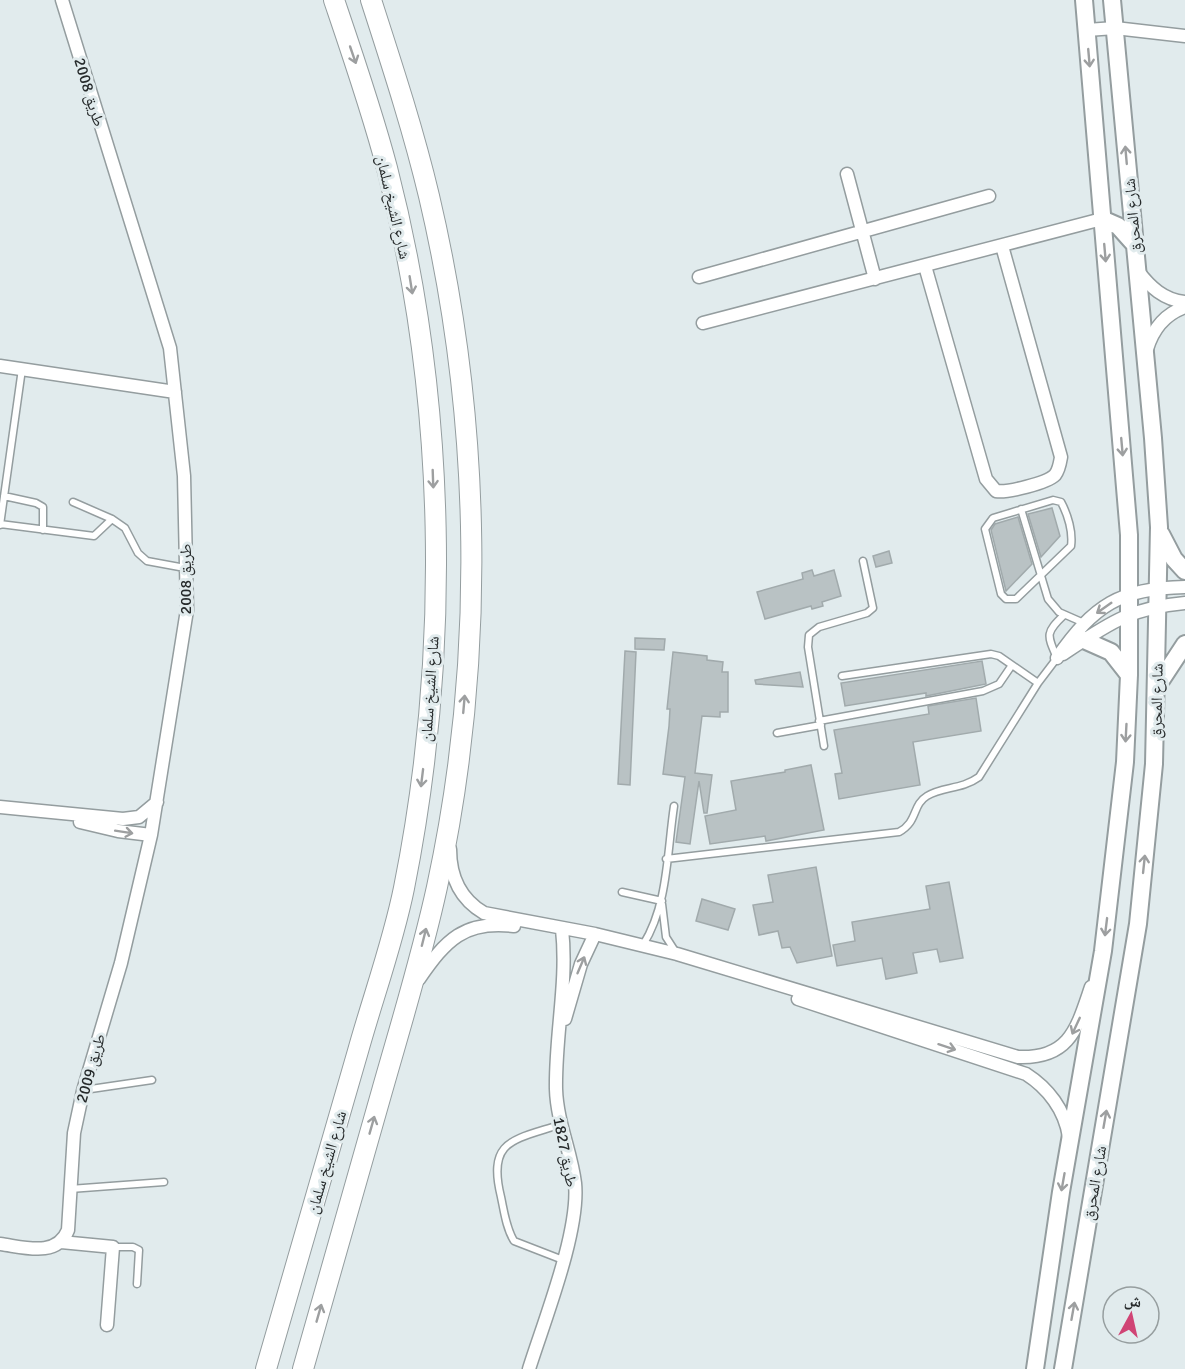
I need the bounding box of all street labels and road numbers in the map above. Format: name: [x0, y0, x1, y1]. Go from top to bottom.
street label: طريق 2008: [69, 55, 109, 129]
street label: شارع الشيخ سلمان: [371, 153, 415, 261]
street label: شارع المحرق: [1120, 178, 1146, 254]
street label: طريق 2008: [176, 544, 196, 614]
street label: شارع الشيخ سلمان: [416, 635, 444, 743]
street label: شارع المحرق: [1146, 663, 1168, 739]
street label: طريق 2009: [72, 1031, 110, 1105]
street label: شارع الشيخ سلمان: [303, 1108, 351, 1216]
street label: طريق 1827: [548, 1115, 582, 1189]
street label: شارع المحرق: [1079, 1144, 1111, 1222]

